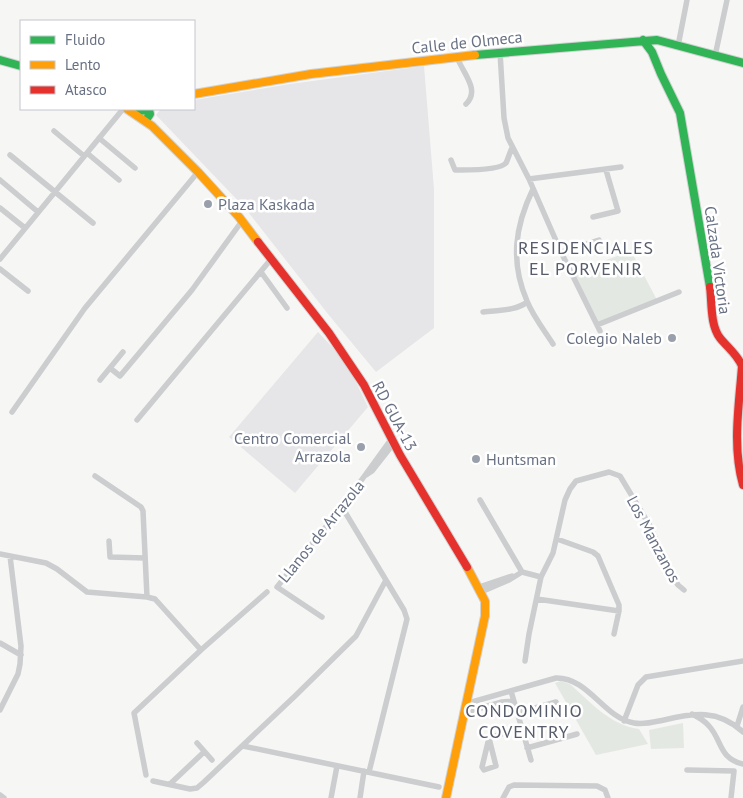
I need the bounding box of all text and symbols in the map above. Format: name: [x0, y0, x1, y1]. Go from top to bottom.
legend: [20, 20, 195, 110]
street label: Calle de Olmeca: [411, 26, 523, 58]
text: Fluido: [65, 30, 105, 49]
text: Lento: [65, 55, 101, 74]
text: Atasco: [65, 80, 107, 99]
place label: Plaza Kaskada: [218, 194, 315, 214]
marker: Plaza Kaskada: [202, 198, 214, 210]
street label: Calzada Victoria: [701, 205, 735, 315]
district label: RESIDENCIALES EL PORVENIR: [518, 236, 654, 280]
place label: Colegio Naleb: [566, 328, 662, 348]
marker: Colegio Naleb: [666, 332, 678, 344]
street label: RD GUA-13: [368, 378, 422, 454]
place label: Centro Comercial Arrazola: [234, 428, 351, 466]
marker: Centro Comercial Arrazola: [355, 441, 367, 453]
place label: Huntsman: [486, 449, 556, 469]
marker: Huntsman: [470, 453, 482, 465]
street label: Llanos de Arrazola: [274, 476, 368, 586]
street label: Los Manzanos: [623, 492, 685, 586]
district label: CONDOMINIO COVENTRY: [465, 699, 583, 743]

